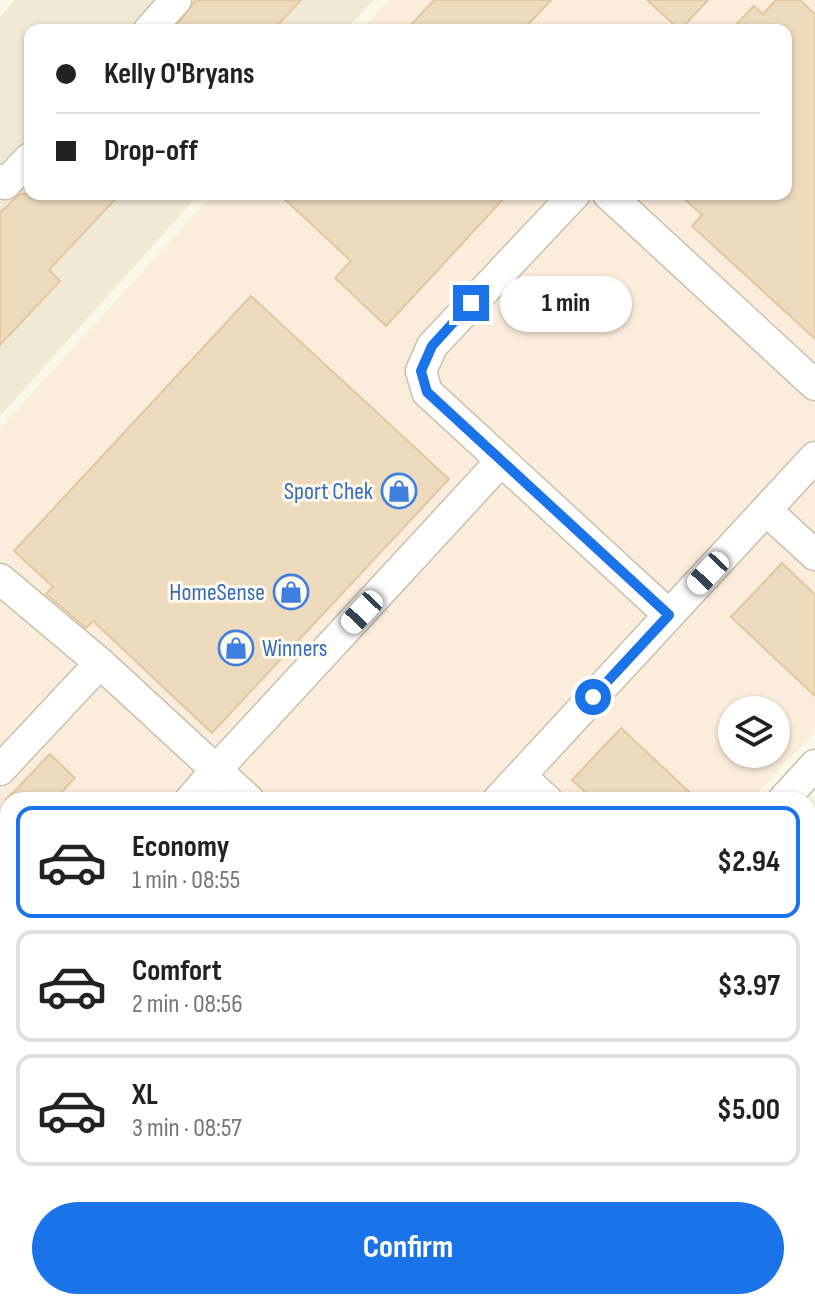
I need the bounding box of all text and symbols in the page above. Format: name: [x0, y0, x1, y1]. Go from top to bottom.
text: Kelly O'Bryans: [104, 56, 255, 92]
text: Drop-off: [104, 133, 198, 169]
callout: 1 min: [499, 275, 631, 331]
route end: [453, 285, 489, 321]
text: 1 min: [542, 288, 590, 319]
shop icon: Sport Chek: [380, 472, 418, 510]
place label: Sport Chek: [284, 477, 373, 506]
car: [683, 547, 733, 599]
shop icon: HomeSense: [272, 573, 310, 611]
place label: HomeSense: [169, 578, 265, 607]
car: [337, 586, 387, 638]
shop icon: Winners: [217, 629, 255, 667]
place label: Winners: [262, 634, 327, 663]
route start: [575, 679, 611, 715]
map controls: [718, 696, 790, 768]
button: layers: [718, 696, 790, 768]
icon: car: [36, 826, 108, 898]
text: Economy: [132, 829, 229, 865]
text: $2.94: [717, 844, 780, 880]
text: 1 min · 08:55: [132, 865, 240, 896]
icon: car: [36, 950, 108, 1022]
text: Comfort: [132, 953, 222, 989]
text: $3.97: [718, 968, 780, 1004]
text: 2 min · 08:56: [132, 989, 243, 1020]
icon: car: [36, 1074, 108, 1146]
text: XL: [132, 1077, 158, 1113]
text: $5.00: [717, 1092, 780, 1128]
text: 3 min · 08:57: [132, 1113, 242, 1144]
button: Confirm: [32, 1202, 784, 1294]

